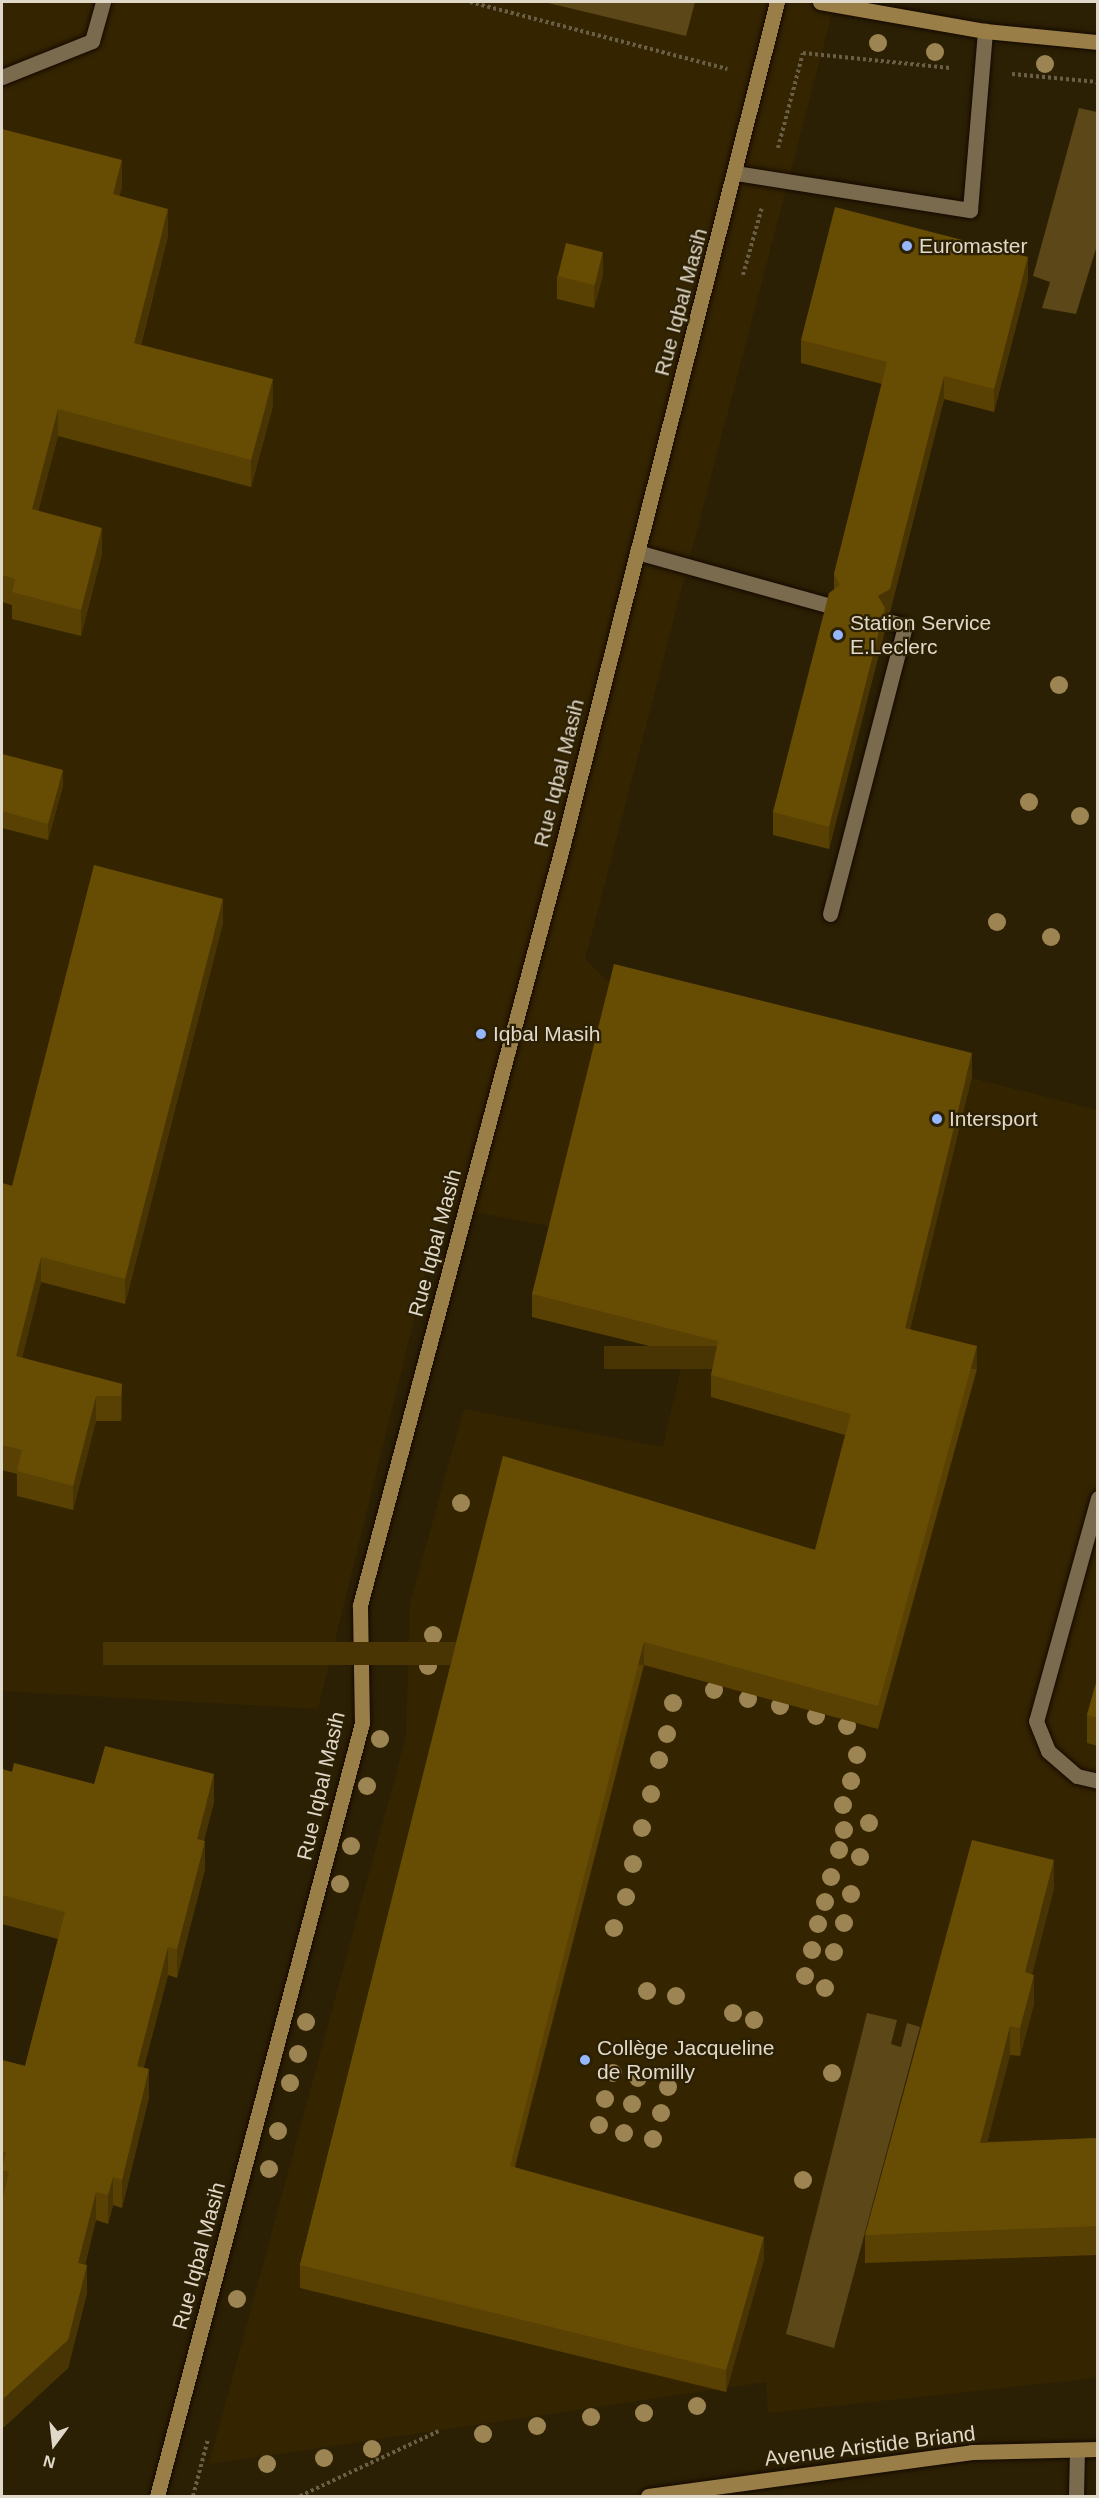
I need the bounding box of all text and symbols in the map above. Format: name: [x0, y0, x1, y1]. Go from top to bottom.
street label: Rue Iqbal Masih: [649, 225, 713, 379]
place label: Euromaster: [919, 233, 1028, 259]
marker: Euromaster: [900, 239, 914, 253]
place label: Station Service E.Leclerc: [850, 610, 991, 660]
marker: Station Service E.Leclerc: [831, 628, 845, 642]
street label: Rue Iqbal Masih: [528, 696, 590, 850]
place label: Iqbal Masih: [493, 1021, 600, 1047]
marker: Iqbal Masih: [474, 1027, 488, 1041]
place label: Intersport: [949, 1106, 1038, 1132]
marker: Intersport: [930, 1112, 944, 1126]
street label: Rue Iqbal Masih: [403, 1166, 467, 1320]
street label: Rue Iqbal Masih: [292, 1709, 350, 1863]
place label: Collège Jacqueline de Romilly: [597, 2035, 774, 2085]
marker: Collège Jacqueline de Romilly: [578, 2053, 592, 2067]
street label: Rue Iqbal Masih: [167, 2179, 231, 2333]
north arrow: [24, 2414, 84, 2474]
street label: Avenue Aristide Briand: [763, 2421, 977, 2471]
text: N: [41, 2452, 57, 2472]

